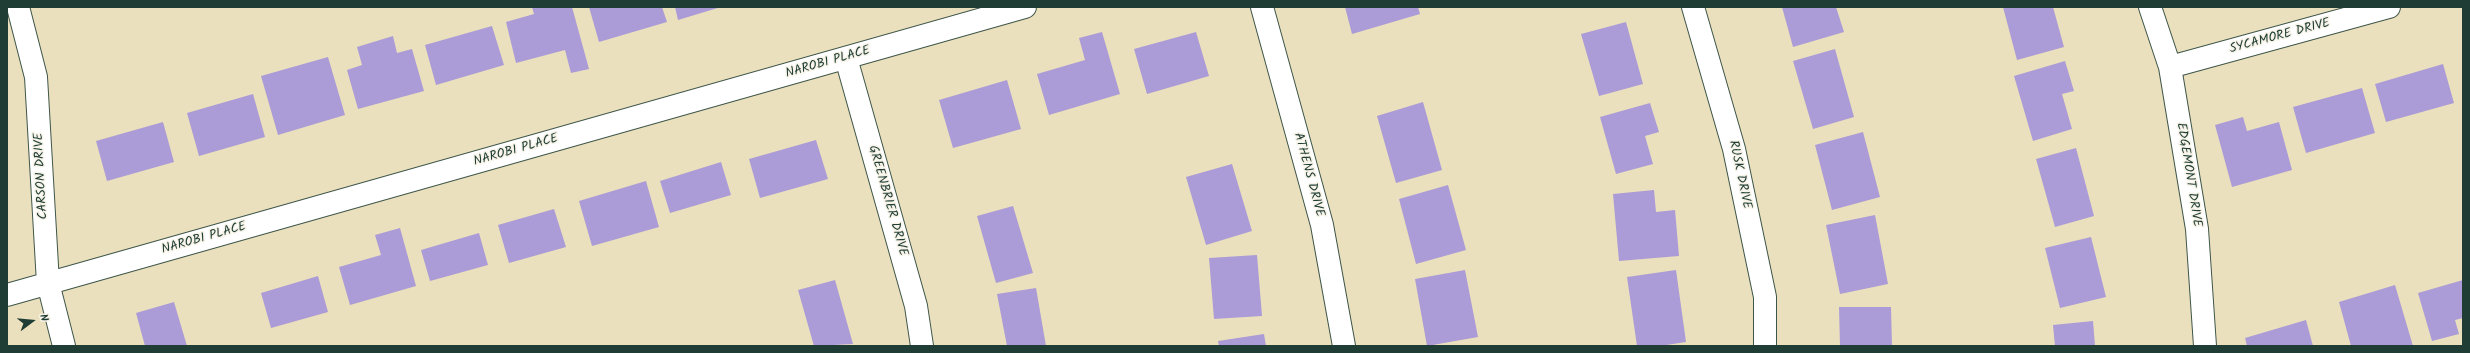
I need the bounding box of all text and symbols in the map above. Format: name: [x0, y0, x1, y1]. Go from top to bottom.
street label: SYCAMORE DRIVE: [2228, 16, 2332, 58]
street label: NAROBI PLACE: [784, 43, 872, 83]
street label: EDGEMONT DRIVE: [2172, 122, 2204, 228]
street label: NAROBI PLACE: [472, 131, 560, 171]
street label: ATHENS DRIVE: [1289, 131, 1327, 219]
street label: CARSON DRIVE: [32, 132, 52, 220]
street label: RUSK DRIVE: [1724, 139, 1754, 211]
street label: GREENBRIER DRIVE: [864, 144, 910, 258]
street label: NAROBI PLACE: [160, 219, 248, 259]
north arrow: [12, 301, 52, 341]
text: N: [34, 312, 53, 324]

